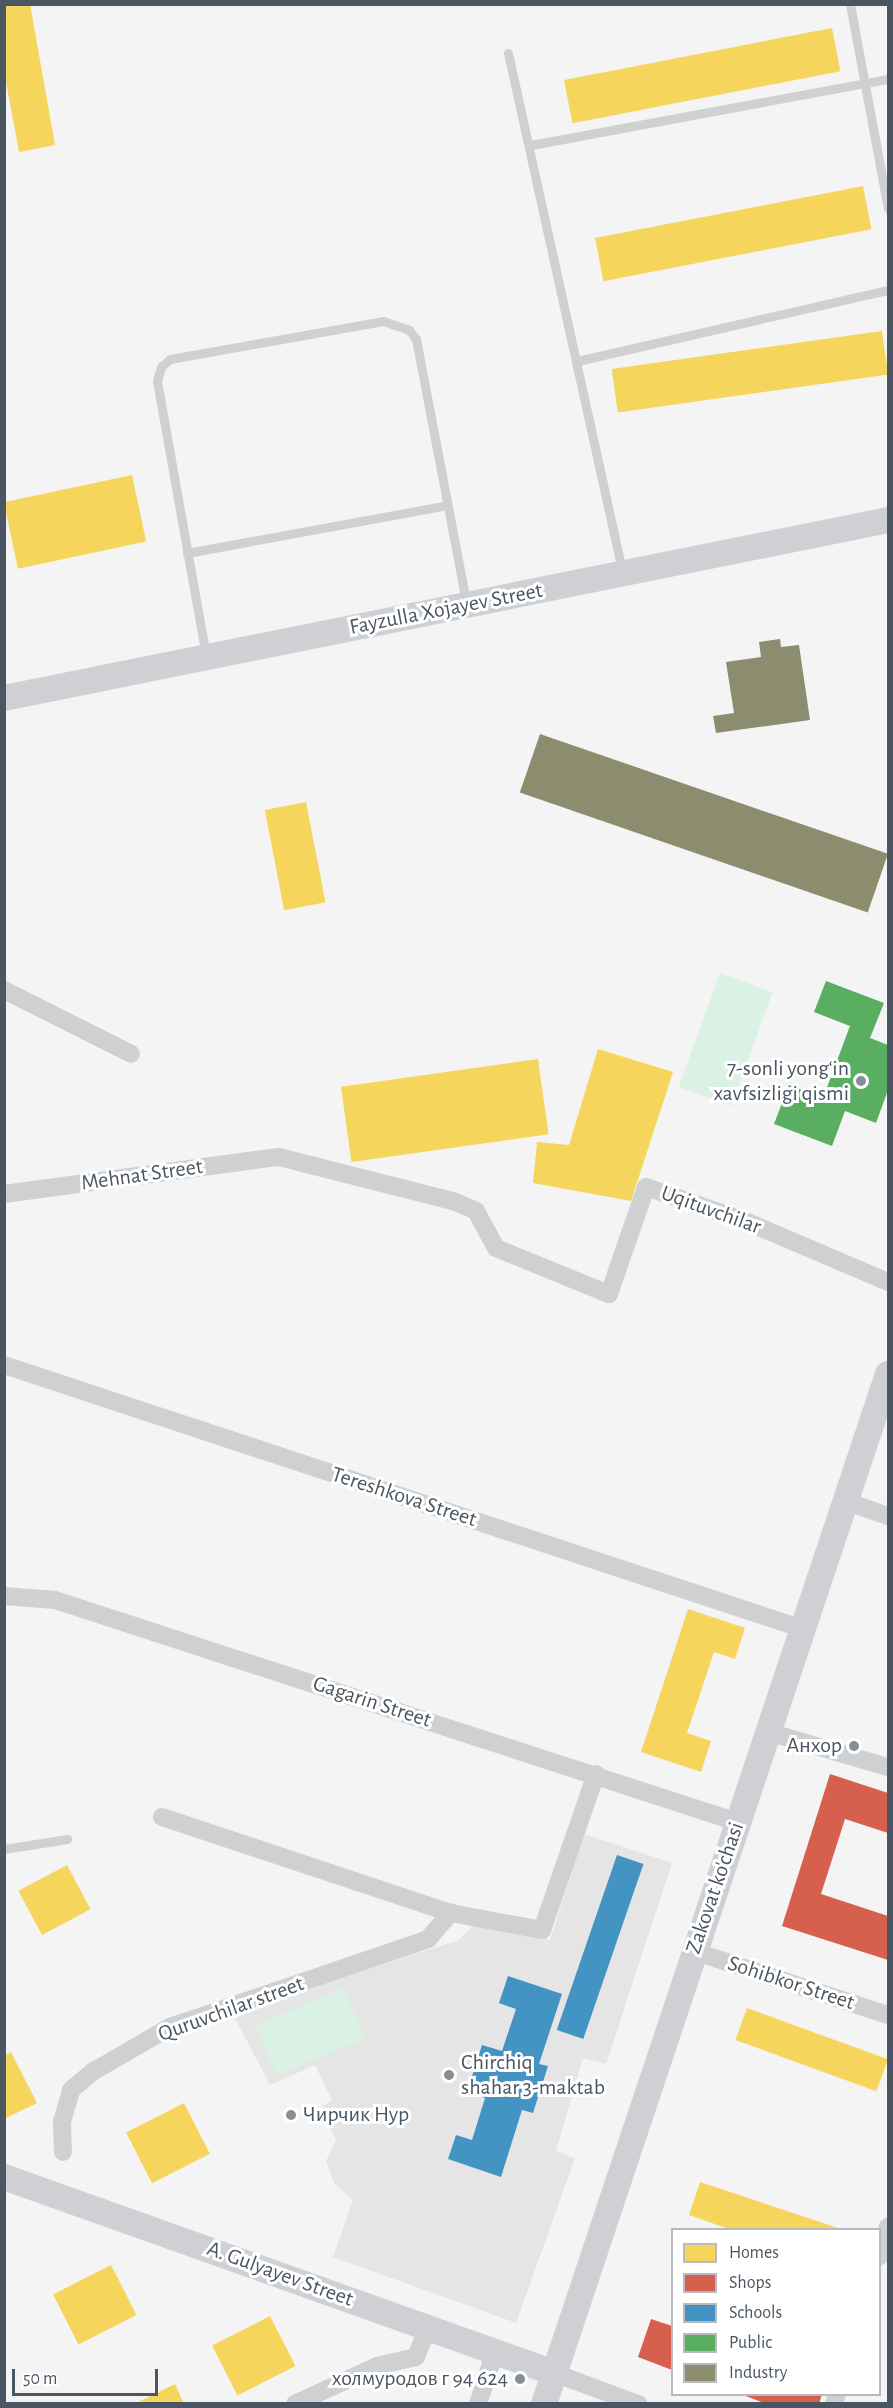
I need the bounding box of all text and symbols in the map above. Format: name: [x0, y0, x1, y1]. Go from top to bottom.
street label: Fayzulla Xojayev Street: [347, 577, 545, 641]
place label: 7-sonli yong‘in xavfsizligi qismi: [713, 1055, 849, 1106]
marker: 7-sonli yong‘in xavfsizligi qismi: [854, 1074, 868, 1088]
street label: Mehnat Street: [80, 1153, 204, 1197]
street label: Uqituvchilar: [657, 1180, 765, 1240]
street label: Tereshkova Street: [328, 1461, 480, 1533]
street label: Gagarin Street: [310, 1670, 434, 1734]
place label: Анхор: [786, 1733, 842, 1759]
marker: Анхор: [847, 1739, 861, 1753]
street label: Zakovat ko'chasi: [680, 1819, 750, 1957]
street label: Sohibkor Street: [724, 1950, 858, 2016]
street label: Quruvchilar street: [155, 1970, 307, 2048]
place label: Chirchiq shahar 3-maktab: [461, 2049, 605, 2100]
marker: Chirchiq shahar 3-maktab: [442, 2068, 456, 2082]
place label: Чирчик Нур: [303, 2102, 409, 2128]
marker: Чирчик Нур: [284, 2108, 298, 2122]
legend: [671, 2228, 881, 2396]
street label: A. Gulyayev Street: [203, 2235, 357, 2313]
text: Homes: [729, 2244, 779, 2262]
text: Shops: [729, 2274, 771, 2292]
text: Schools: [729, 2304, 782, 2322]
text: Public: [729, 2334, 772, 2352]
scale bar: [15, 2357, 160, 2395]
text: Industry: [729, 2364, 788, 2382]
place label: холмуродов г 94 624: [332, 2366, 508, 2392]
text: 50 m: [23, 2370, 57, 2388]
marker: холмуродов г 94 624: [513, 2372, 527, 2386]

